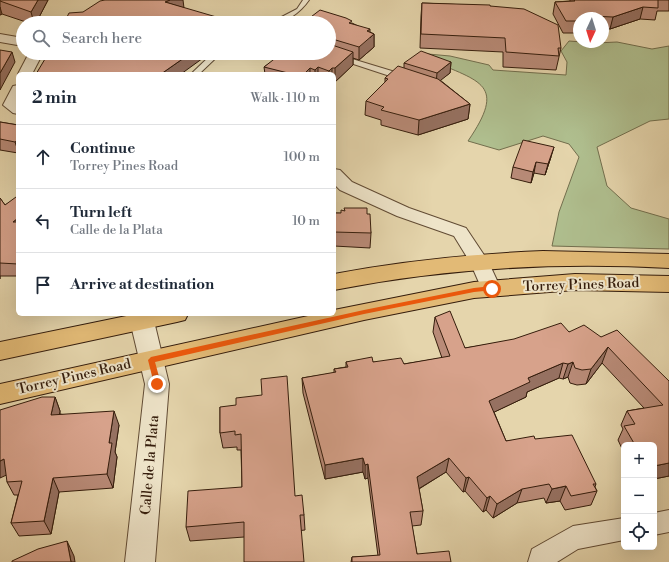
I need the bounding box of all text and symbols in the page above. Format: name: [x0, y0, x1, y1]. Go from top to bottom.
north arrow: [573, 12, 609, 48]
search box: [16, 16, 336, 60]
icon: search: [30, 27, 52, 49]
text: Search here: [62, 29, 142, 48]
text: 2 min: [32, 87, 77, 109]
text: Walk · 110 m: [250, 90, 320, 106]
text: Continue: [70, 139, 135, 158]
icon: ahead: [32, 146, 54, 168]
text: 100 m: [284, 149, 320, 165]
text: Torrey Pines Road: [70, 158, 178, 174]
text: Turn left: [70, 203, 132, 222]
icon: left: [32, 210, 54, 232]
text: 10 m: [292, 213, 320, 229]
text: Calle de la Plata: [70, 222, 163, 238]
icon: arrive: [32, 274, 54, 296]
street label: Torrey Pines Road: [522, 274, 640, 296]
text: Arrive at destination: [70, 275, 214, 294]
route start: [483, 280, 501, 298]
street label: Torrey Pines Road: [15, 355, 133, 399]
route end: [148, 375, 166, 393]
street label: Calle de la Plata: [137, 413, 163, 516]
map controls: [621, 442, 657, 550]
button: +: [621, 442, 657, 478]
button: −: [621, 478, 657, 514]
button: locate: [621, 514, 657, 550]

